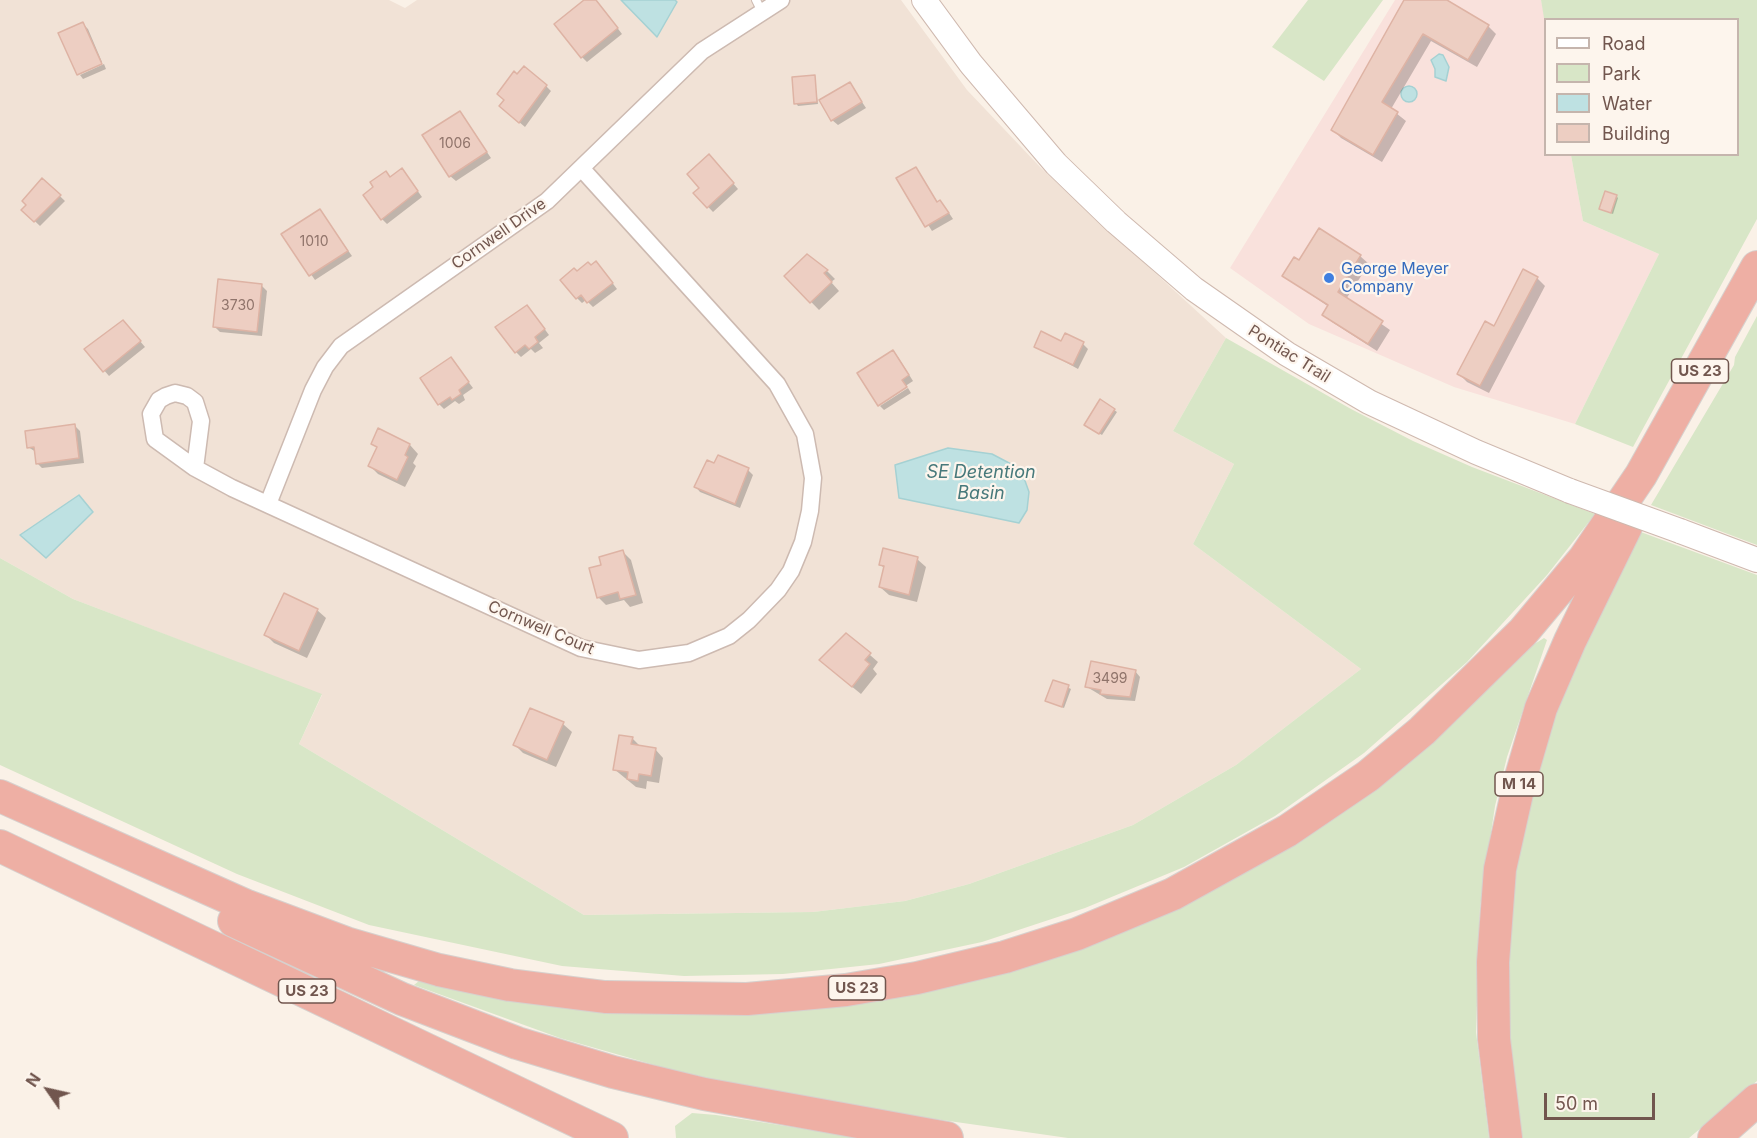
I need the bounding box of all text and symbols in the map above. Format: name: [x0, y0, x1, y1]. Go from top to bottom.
legend: [1544, 18, 1739, 156]
text: Road: [1602, 33, 1645, 54]
text: Park: [1602, 63, 1641, 84]
text: Water: [1602, 93, 1652, 114]
text: Building: [1602, 123, 1670, 144]
house number: 1006: [439, 136, 471, 152]
street label: Cornwell Drive: [448, 194, 550, 274]
house number: 1010: [299, 234, 329, 250]
place label: George Meyer Company: [1341, 259, 1449, 297]
marker: George Meyer Company: [1322, 271, 1336, 285]
house number: 3730: [221, 298, 255, 314]
street label: Pontiac Trail: [1244, 321, 1334, 387]
road number: US 23: [1672, 359, 1728, 383]
water label: SE Detention Basin: [926, 462, 1036, 504]
street label: Cornwell Court: [485, 597, 597, 659]
house number: 3499: [1092, 671, 1128, 687]
road number: M 14: [1495, 772, 1543, 796]
road number: US 23: [828, 976, 886, 1000]
road number: US 23: [278, 979, 336, 1003]
north arrow: [18, 1060, 78, 1120]
text: N: [21, 1069, 45, 1091]
scale bar: [1547, 1081, 1658, 1119]
text: 50 m: [1555, 1093, 1598, 1114]

